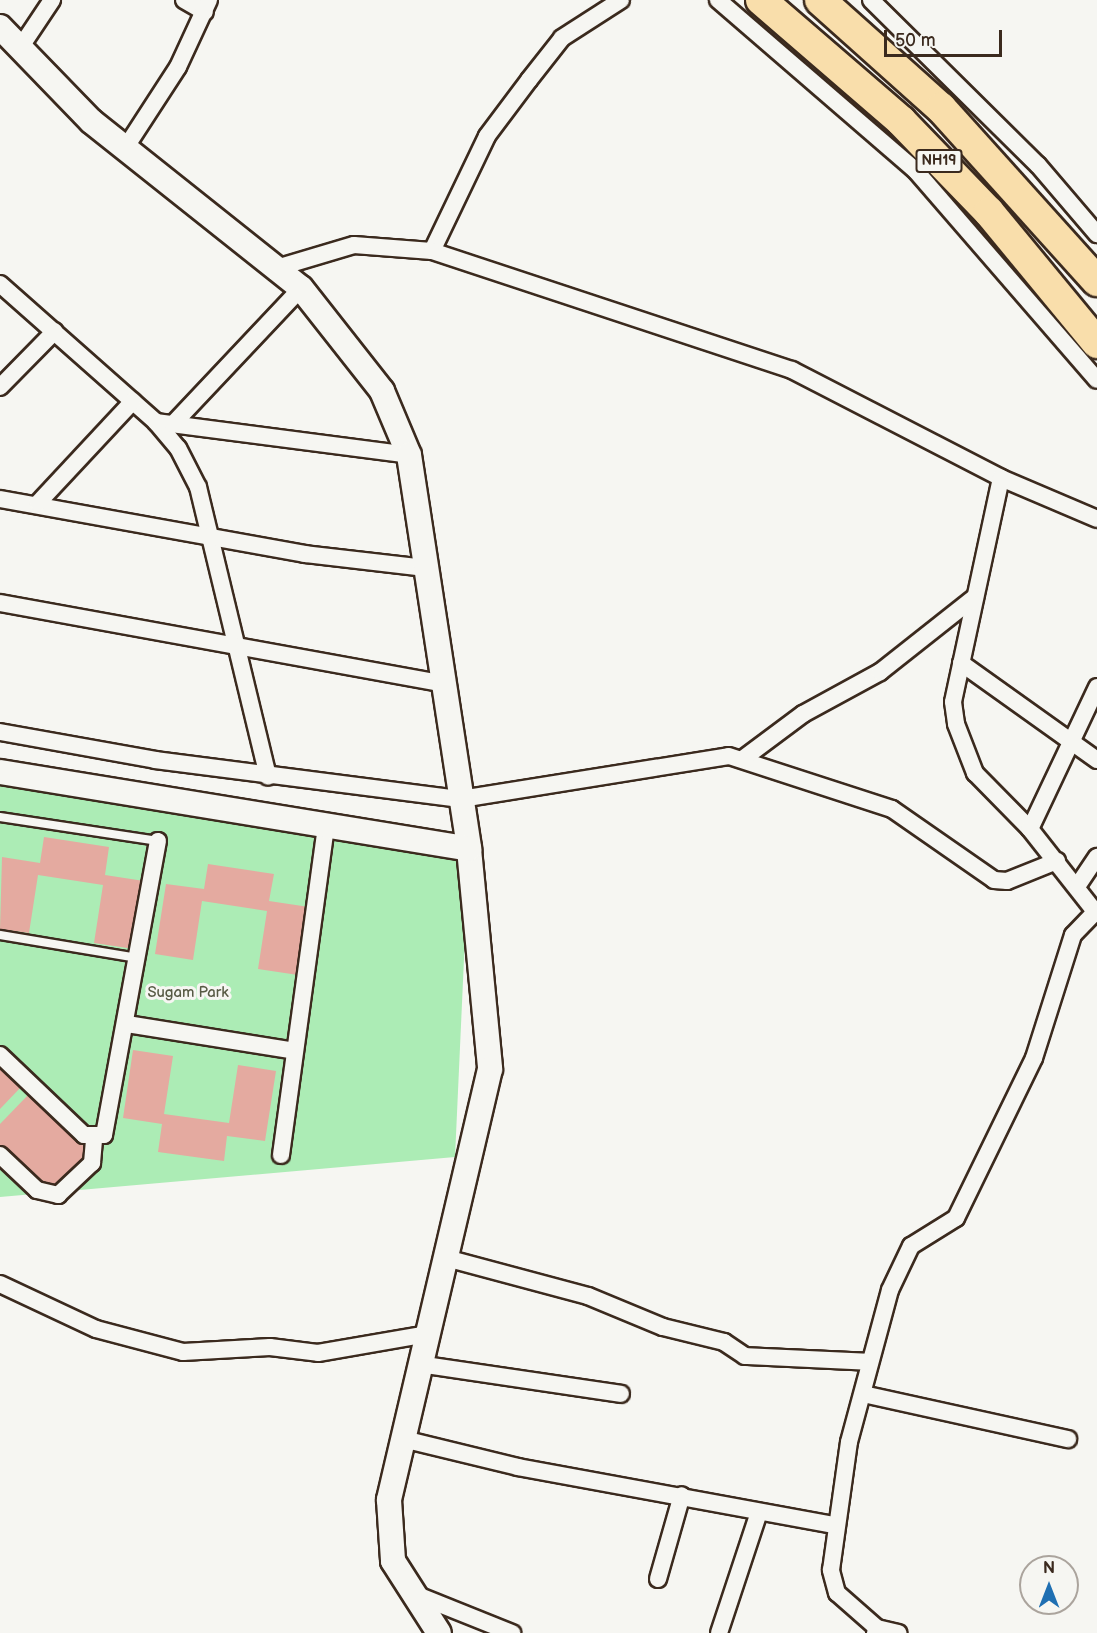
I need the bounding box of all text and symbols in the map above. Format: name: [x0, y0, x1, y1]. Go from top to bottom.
scale bar: [887, 18, 1006, 56]
text: 50 m: [895, 30, 936, 51]
road number: NH19: [915, 150, 963, 172]
park label: Sugam Park: [147, 984, 229, 1002]
north arrow: [1019, 1555, 1079, 1615]
text: N: [1043, 1559, 1055, 1578]

